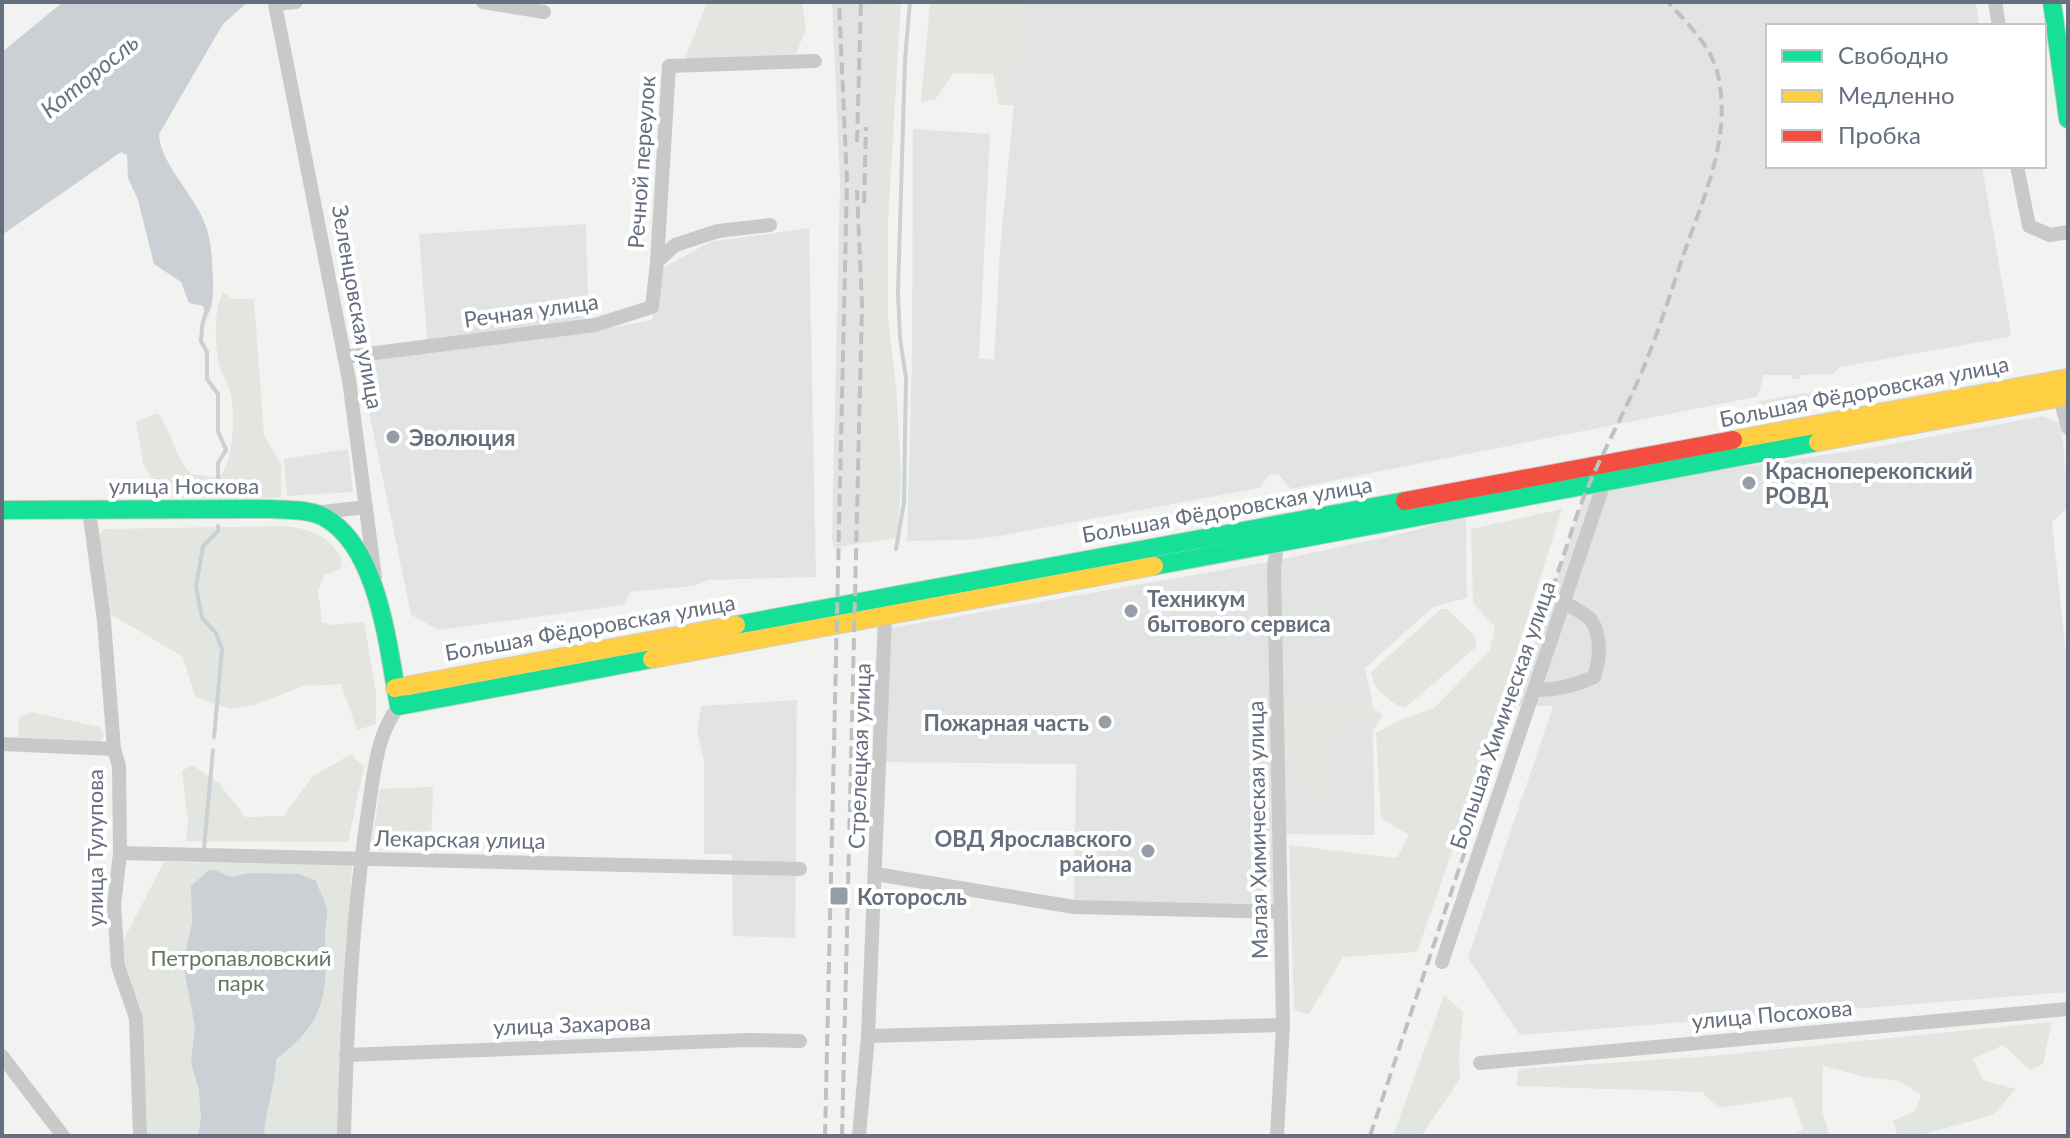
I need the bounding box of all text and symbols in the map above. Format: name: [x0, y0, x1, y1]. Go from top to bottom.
legend: [1766, 24, 2046, 168]
water label: Которосль: [34, 27, 144, 123]
text: Свободно: [1838, 40, 1949, 69]
street label: Речной переулок: [621, 74, 661, 249]
text: Медленно: [1838, 80, 1955, 109]
text: Пробка: [1838, 120, 1921, 149]
street label: Зеленцовская улица: [327, 203, 389, 411]
street label: Речная улица: [462, 287, 600, 333]
street label: Большая Фёдоровская улица: [1717, 350, 2011, 432]
place label: Эволюция: [409, 424, 515, 451]
marker: Эволюция: [384, 428, 402, 446]
place label: Красноперекопский РОВД: [1765, 457, 1973, 509]
street label: Большая Фёдоровская улица: [1080, 470, 1374, 548]
street label: улица Носкова: [109, 472, 259, 499]
marker: Красноперекопский РОВД: [1740, 474, 1758, 492]
street label: Большая Химическая улица: [1443, 577, 1561, 853]
place label: Техникум бытового сервиса: [1147, 585, 1331, 637]
street label: Большая Фёдоровская улица: [443, 588, 737, 666]
marker: Техникум бытового сервиса: [1122, 602, 1140, 620]
street label: Стрелецкая улица: [842, 663, 876, 849]
street label: Малая Химическая улица: [1241, 701, 1273, 959]
place label: Пожарная часть: [924, 709, 1089, 736]
marker: Пожарная часть: [1096, 713, 1114, 731]
street label: улица Тулупова: [81, 769, 108, 927]
street label: Лекарская улица: [373, 824, 546, 854]
place label: ОВД Ярославского района: [935, 825, 1132, 877]
marker: ОВД Ярославского района: [1139, 842, 1157, 860]
place label: Которосль: [857, 883, 967, 910]
marker: Которосль: [828, 885, 850, 907]
park label: Петропавловский парк: [151, 944, 331, 996]
street label: улица Посохова: [1691, 994, 1853, 1034]
street label: улица Захарова: [493, 1008, 651, 1040]

